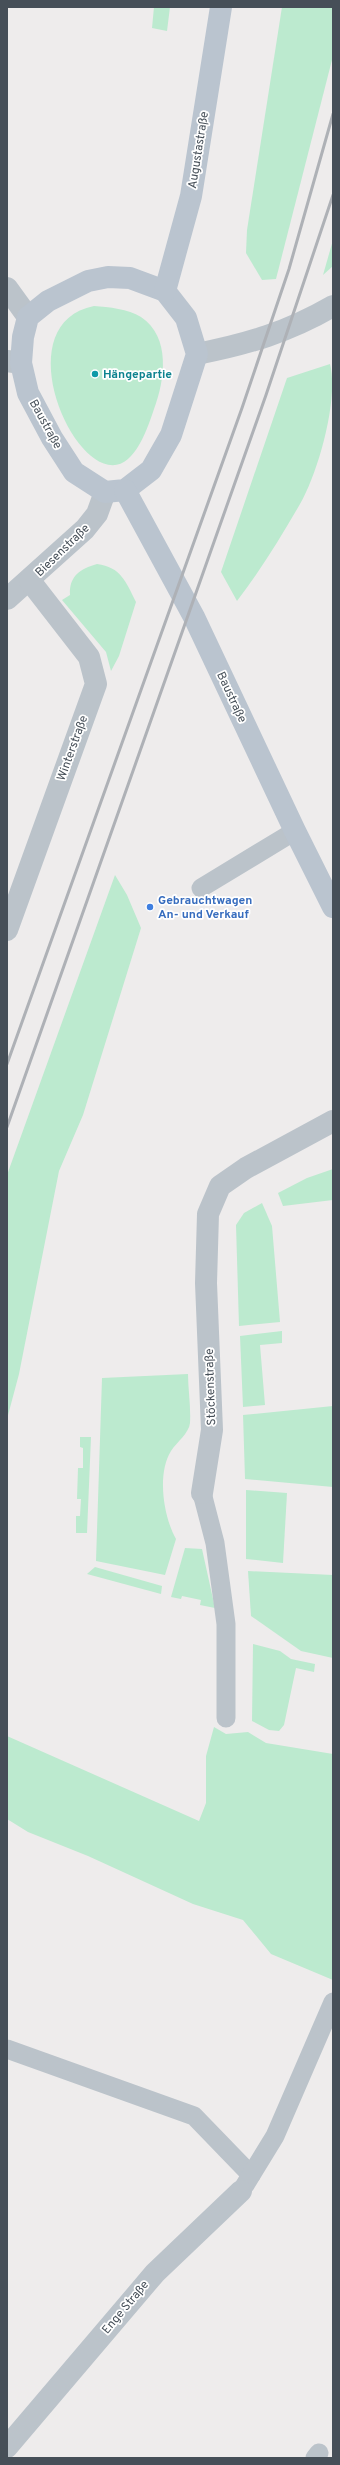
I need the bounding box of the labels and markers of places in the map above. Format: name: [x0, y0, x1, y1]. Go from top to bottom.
place label: Hängepartie: [103, 367, 172, 383]
marker: Hängepartie: [90, 369, 100, 379]
place label: Gebrauchtwagen An- und Verkauf: [158, 893, 252, 923]
marker: Gebrauchtwagen An- und Verkauf: [145, 902, 155, 912]

